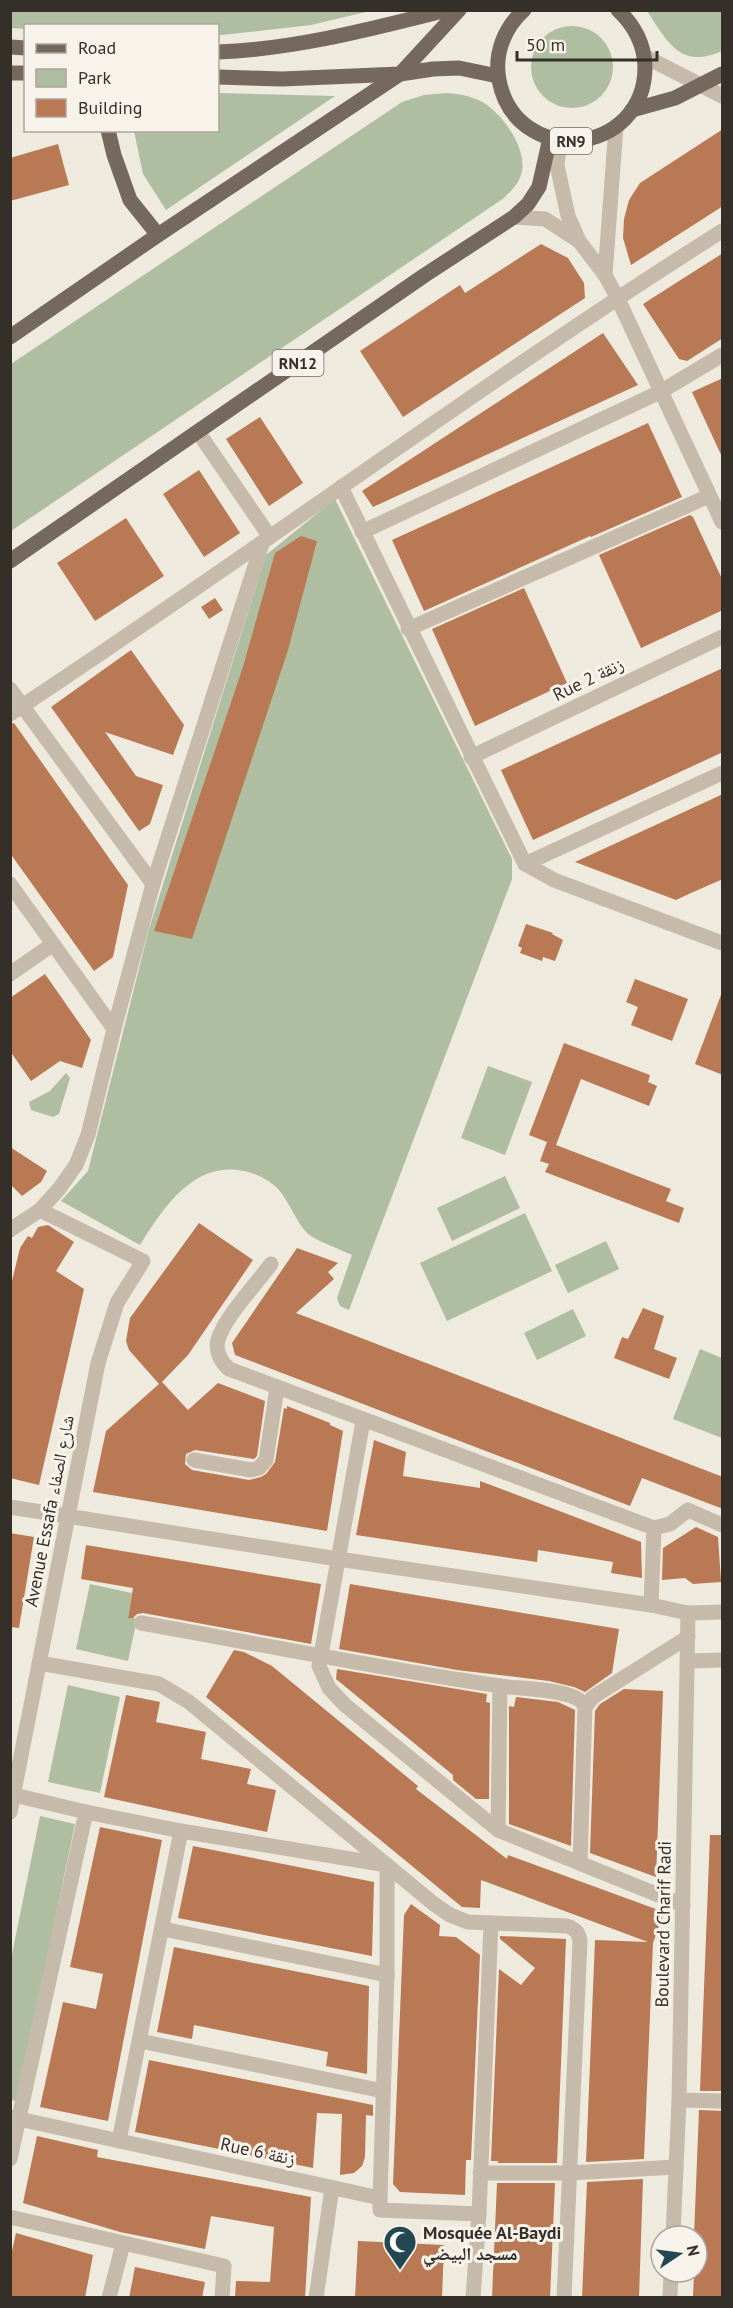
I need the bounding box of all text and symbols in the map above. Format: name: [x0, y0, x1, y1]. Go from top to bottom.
legend: [24, 24, 219, 132]
scale bar: [517, 24, 656, 62]
text: 50 m: [526, 33, 565, 56]
text: Road: [78, 36, 116, 59]
text: Park: [78, 66, 111, 89]
text: Building: [78, 96, 142, 119]
road number: RN9: [550, 128, 592, 154]
road number: RN12: [272, 350, 324, 376]
street label: Rue 2 زنقة: [549, 652, 627, 706]
street label: Avenue Essafa شارع الصفاء: [19, 1413, 79, 1609]
street label: Boulevard Charif Radi: [650, 1841, 676, 2007]
street label: Rue 6 زنقة: [219, 2132, 298, 2170]
place label: Mosquée Al-Baydi مسجد البيضي: [423, 2221, 561, 2268]
mosque icon: Mosquée Al-Baydi مسجد البيضي: [382, 2224, 418, 2271]
north arrow: [649, 2224, 709, 2284]
text: N: [683, 2243, 705, 2258]

